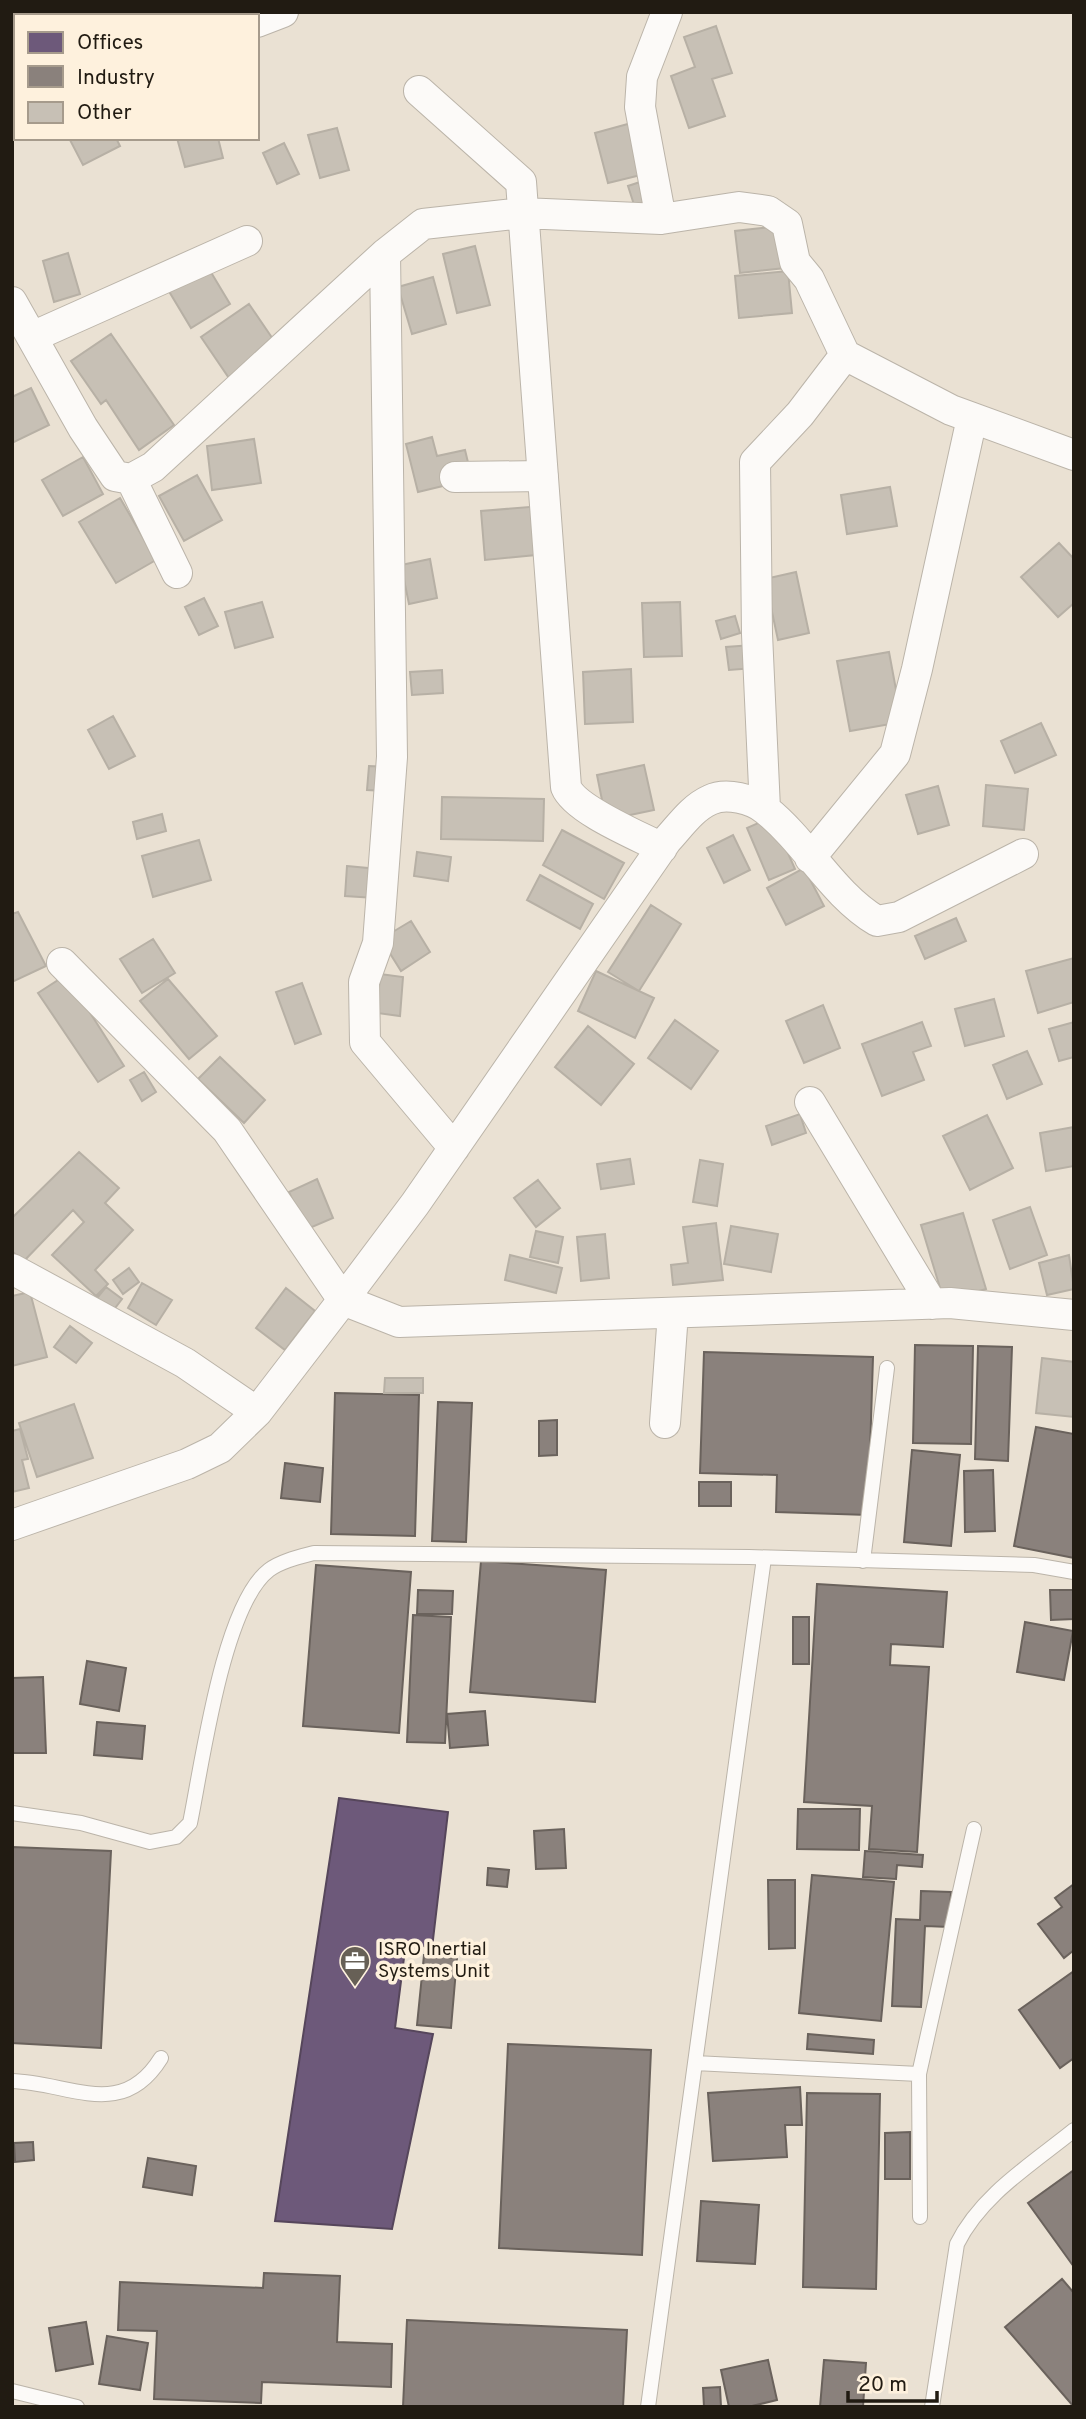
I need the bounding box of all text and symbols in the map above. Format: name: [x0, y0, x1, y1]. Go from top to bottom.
legend: [14, 14, 259, 140]
text: Offices: [77, 30, 143, 57]
text: Industry: [77, 65, 155, 92]
text: Other: [77, 100, 132, 127]
place label: ISRO Inertial Systems Unit: [378, 1938, 490, 1984]
office icon: ISRO Inertial Systems Unit: [338, 1944, 372, 1988]
scale bar: [848, 2360, 937, 2404]
text: 20 m: [858, 2372, 907, 2399]

